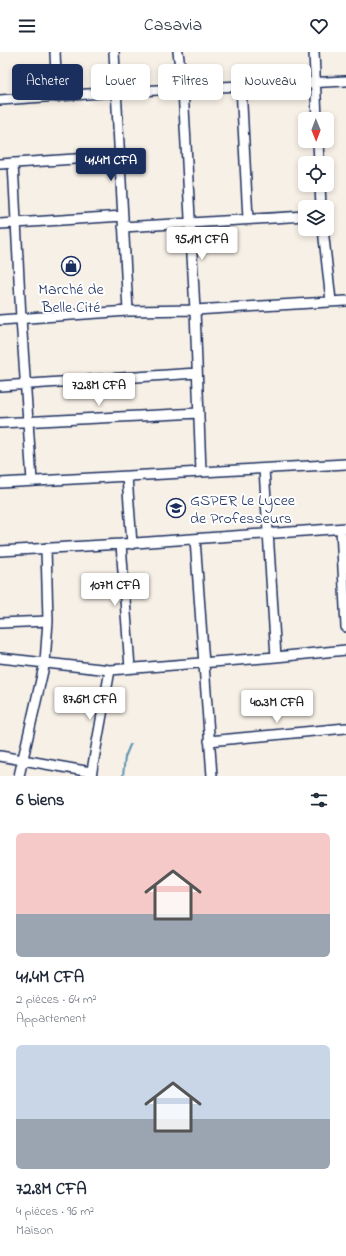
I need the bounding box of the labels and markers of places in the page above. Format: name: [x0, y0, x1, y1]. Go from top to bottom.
pin: 41.4M CFA: [65, 148, 157, 182]
pin: 95.1M CFA: [156, 227, 248, 261]
shop icon: Marché de Belle Cité: [60, 255, 82, 277]
place label: Marché de Belle Cité: [38, 278, 104, 320]
pin: 72.8M CFA: [53, 373, 145, 407]
place label: GSPER Le Lycee de Professeurs: [190, 489, 296, 531]
school or university icon: GSPER Le Lycee de Professeurs: [165, 497, 187, 519]
pin: 107M CFA: [74, 573, 156, 607]
pin: 87.6M CFA: [44, 687, 136, 721]
pin: 40.3M CFA: [231, 690, 323, 724]

